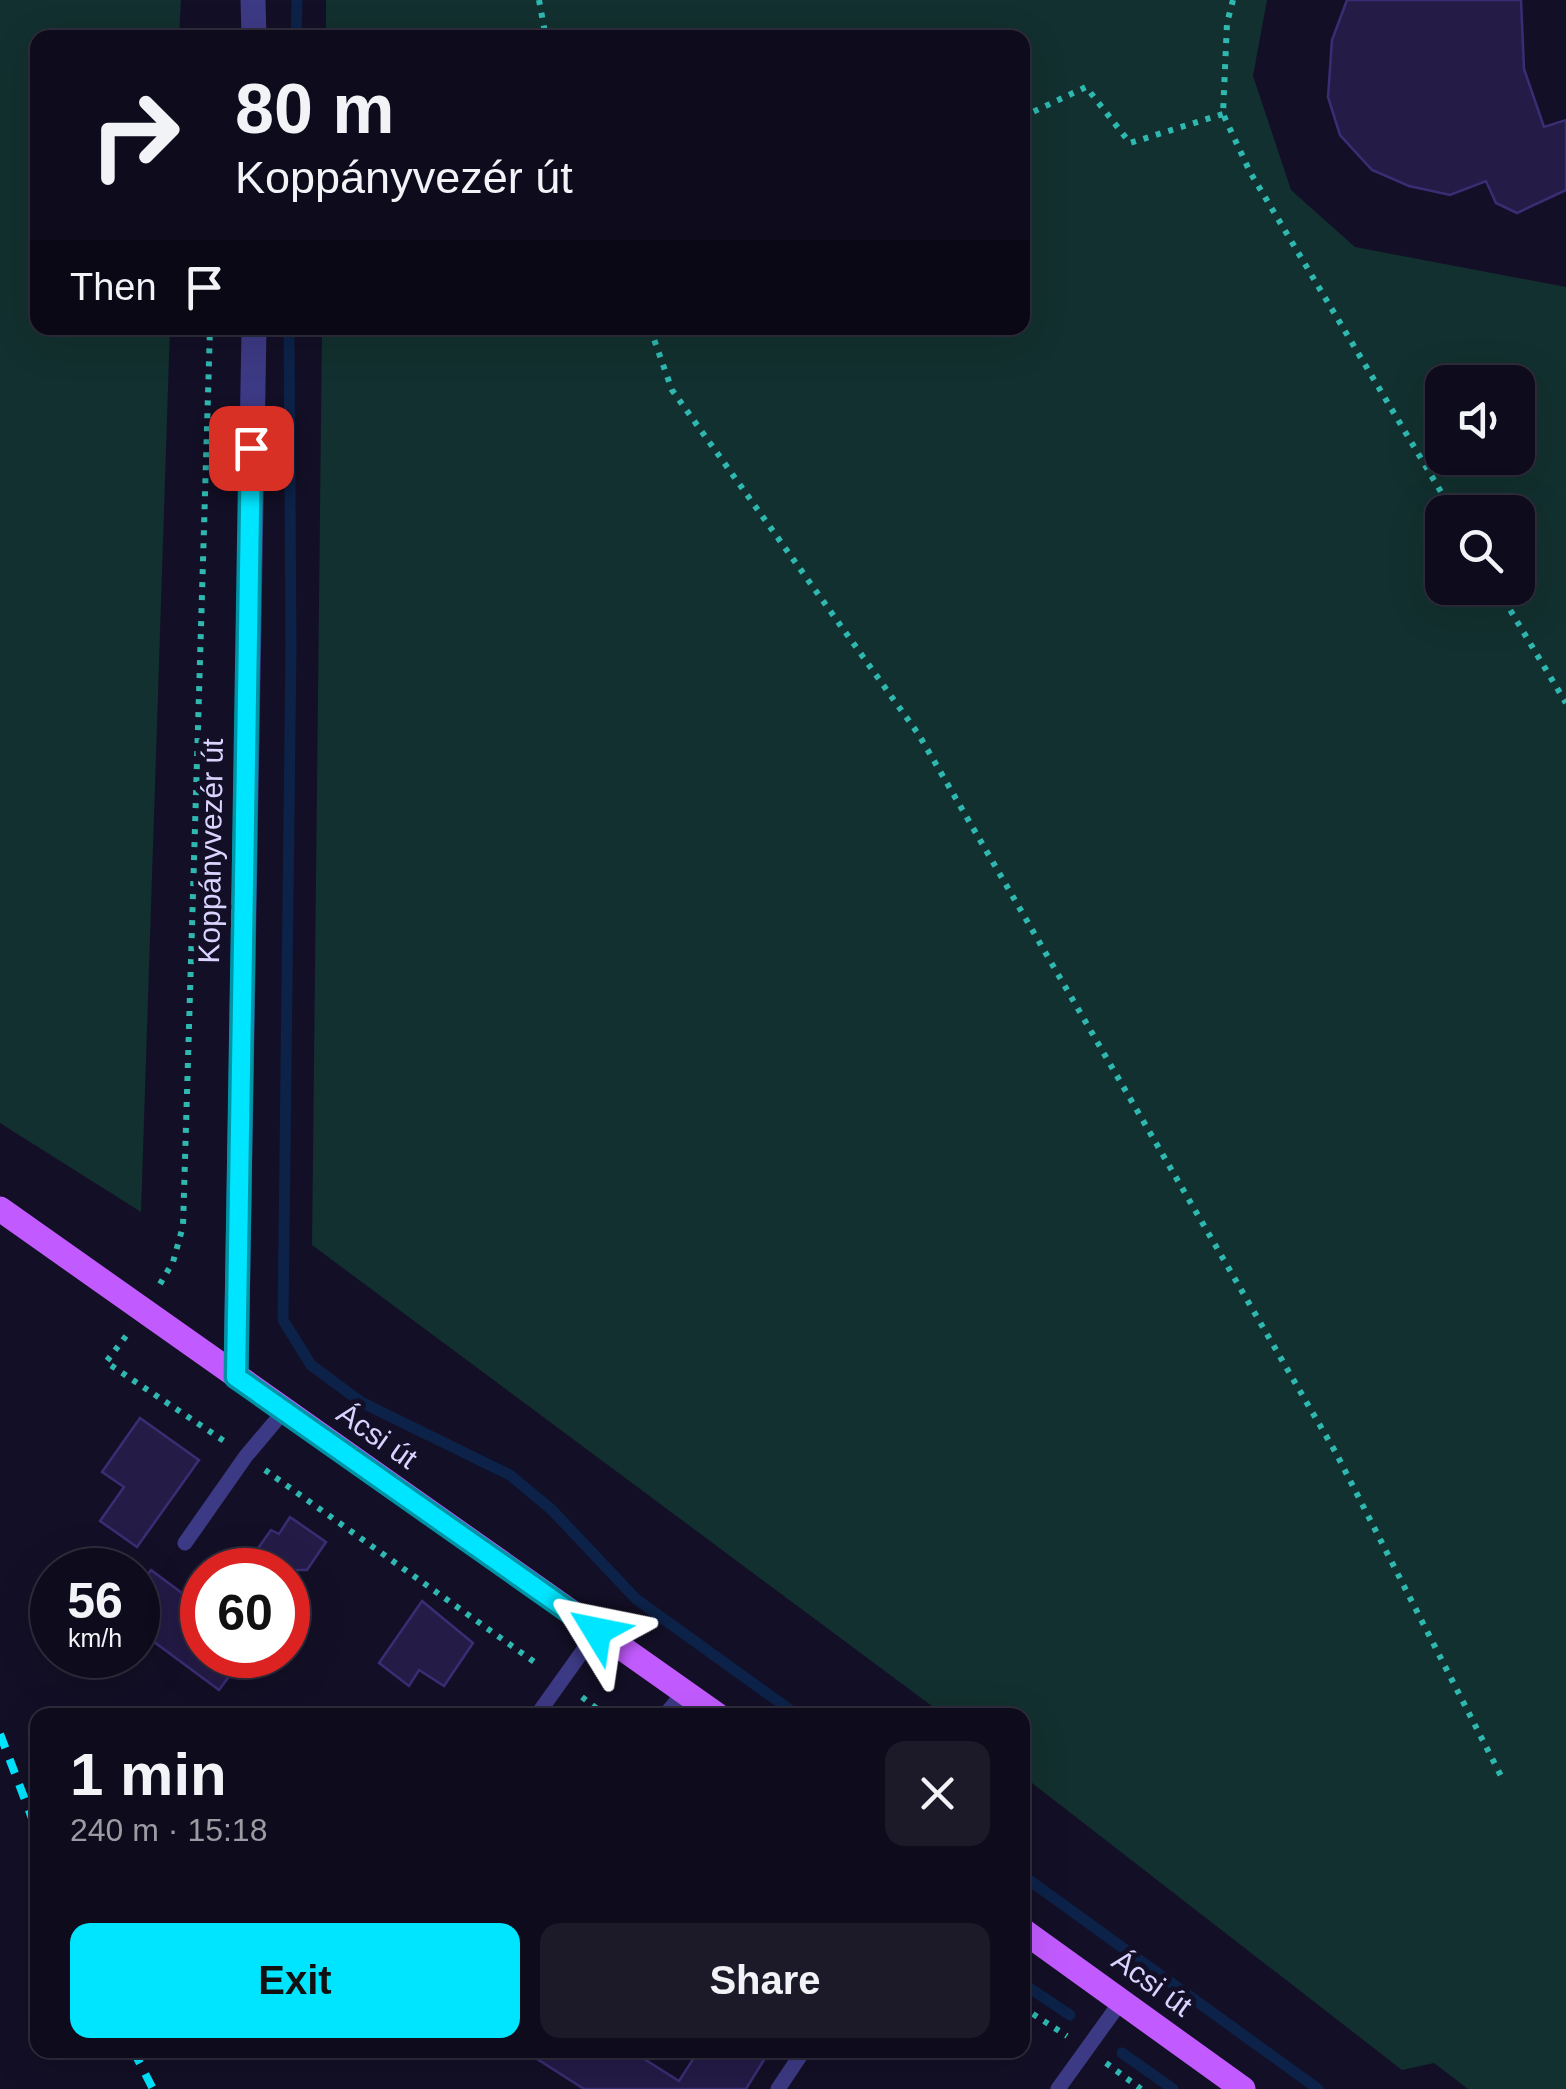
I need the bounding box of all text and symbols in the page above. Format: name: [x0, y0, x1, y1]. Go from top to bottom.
icon: right: [70, 70, 200, 200]
text: 80 m: [235, 70, 395, 148]
text: Koppányvezér út: [235, 152, 573, 203]
icon: arrive: [177, 260, 232, 315]
text: Then: [70, 266, 157, 308]
map controls: [1425, 365, 1535, 605]
button: sound: [1425, 365, 1535, 475]
pin: [209, 406, 294, 491]
icon: arrive: [224, 421, 279, 476]
button: search: [1425, 495, 1535, 605]
street label: Koppányvezér út: [192, 737, 229, 964]
street label: Ácsi út: [331, 1396, 424, 1475]
speed limit sign: 60: [180, 1548, 310, 1678]
text: 56: [67, 1573, 123, 1629]
position arrow: [545, 1579, 649, 1683]
text: km/h: [68, 1624, 122, 1652]
text: 1 min: [70, 1741, 227, 1808]
button: close: [885, 1741, 990, 1846]
text: 240 m · 15:18: [70, 1812, 267, 1848]
button: Exit: [70, 1923, 520, 2038]
button: Share: [540, 1923, 990, 2038]
street label: Ácsi út: [1106, 1943, 1199, 2023]

